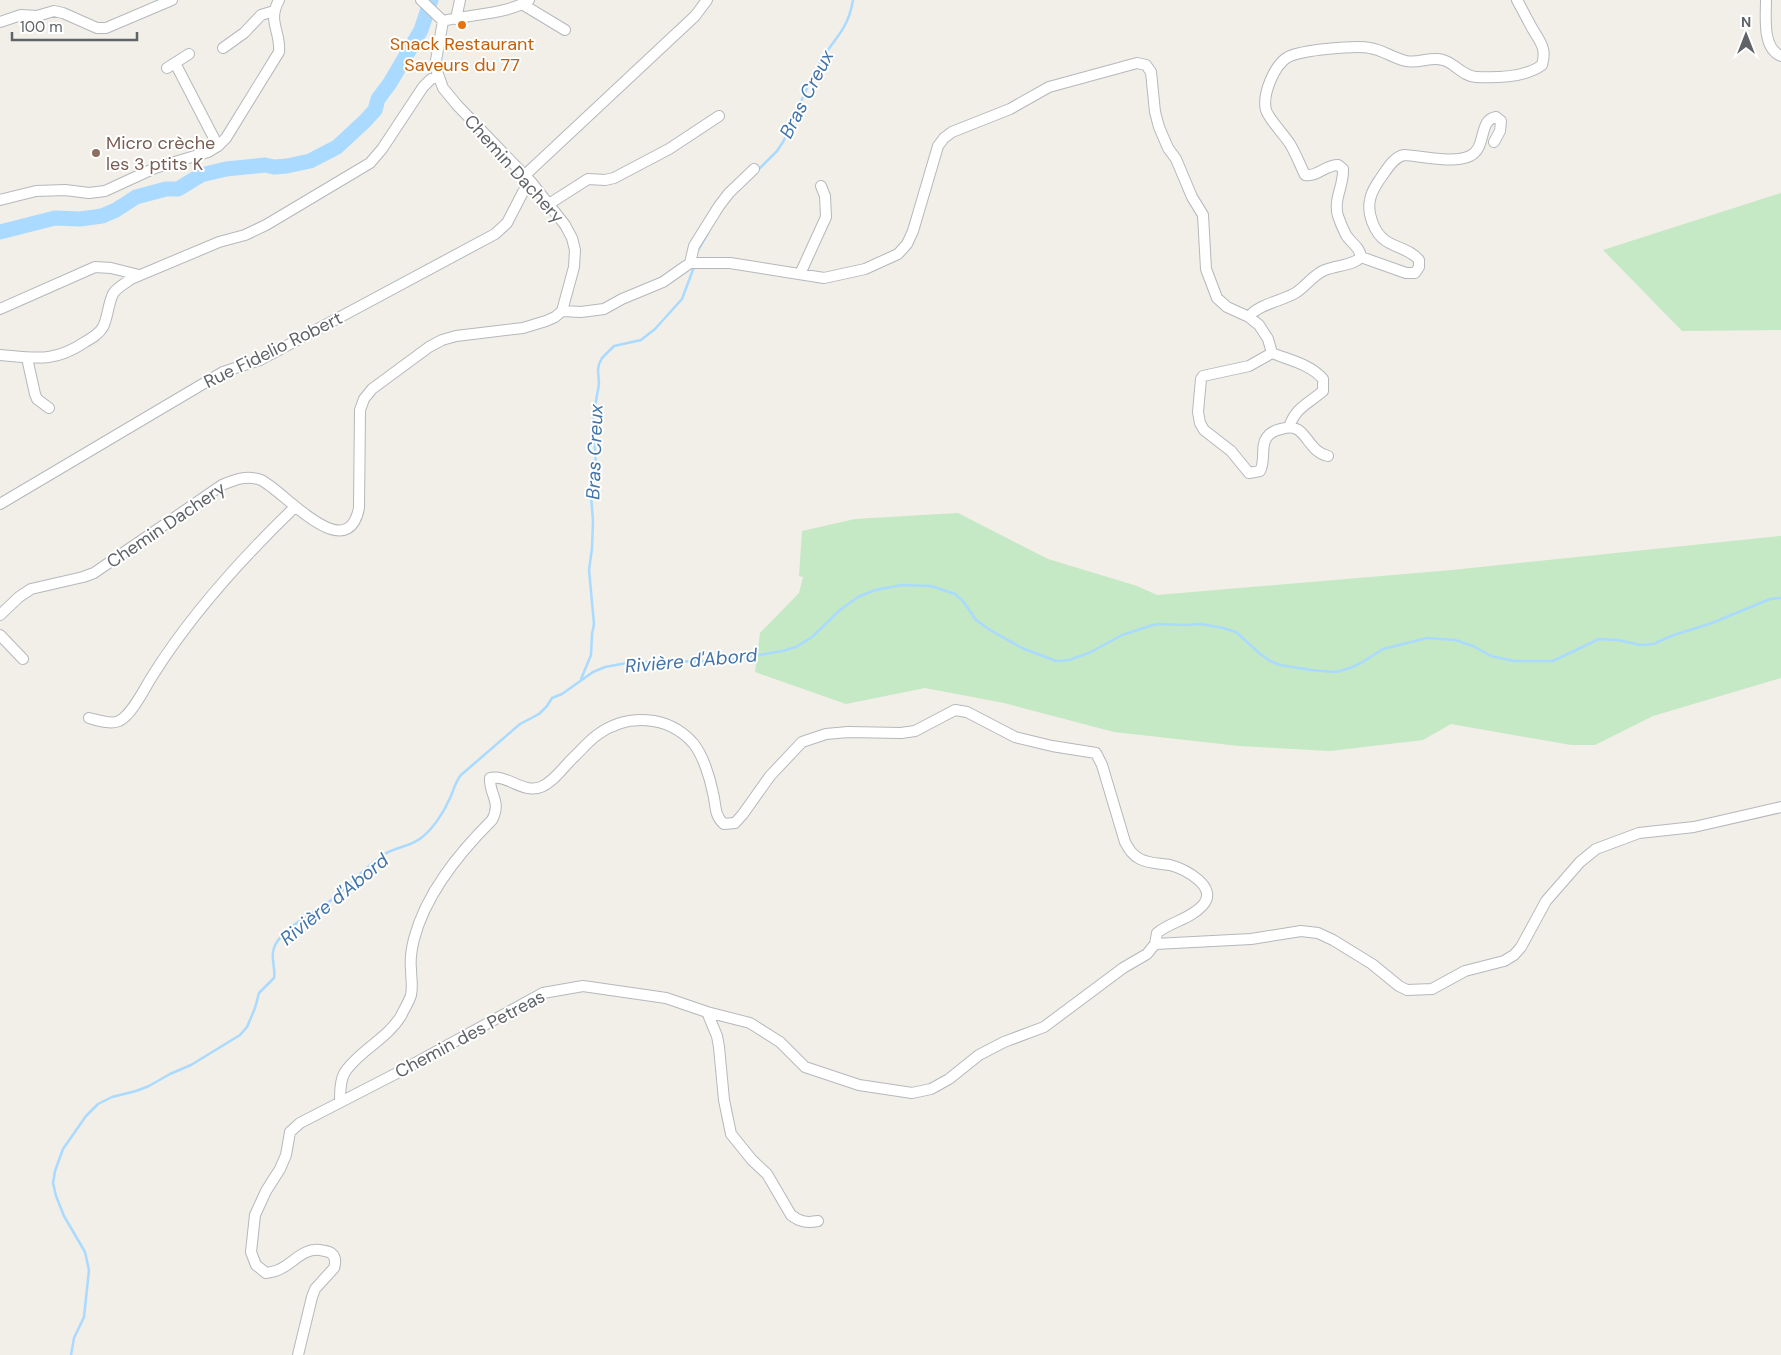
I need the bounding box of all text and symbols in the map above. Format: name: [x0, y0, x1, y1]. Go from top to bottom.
scale bar: [12, 10, 138, 42]
north arrow: [1721, 10, 1771, 60]
text: N: [1741, 13, 1751, 31]
text: 100 m: [20, 17, 63, 37]
marker: Snack Restaurant Saveurs du 77: [456, 19, 468, 31]
place label: Snack Restaurant Saveurs du 77: [390, 32, 534, 77]
water label: Bras Creux: [774, 45, 840, 142]
street label: Chemin Dachery: [459, 109, 569, 229]
place label: Micro crèche les 3 ptits K: [106, 131, 215, 176]
marker: Micro crèche les 3 ptits K: [90, 147, 102, 159]
street label: Rue Fidelio Robert: [200, 306, 346, 394]
water label: Bras Creux: [580, 403, 609, 500]
street label: Chemin Dachery: [102, 476, 230, 574]
water label: Rivière d'Abord: [624, 642, 760, 679]
water label: Rivière d'Abord: [275, 847, 395, 951]
street label: Chemin des Petreas: [391, 984, 549, 1084]

